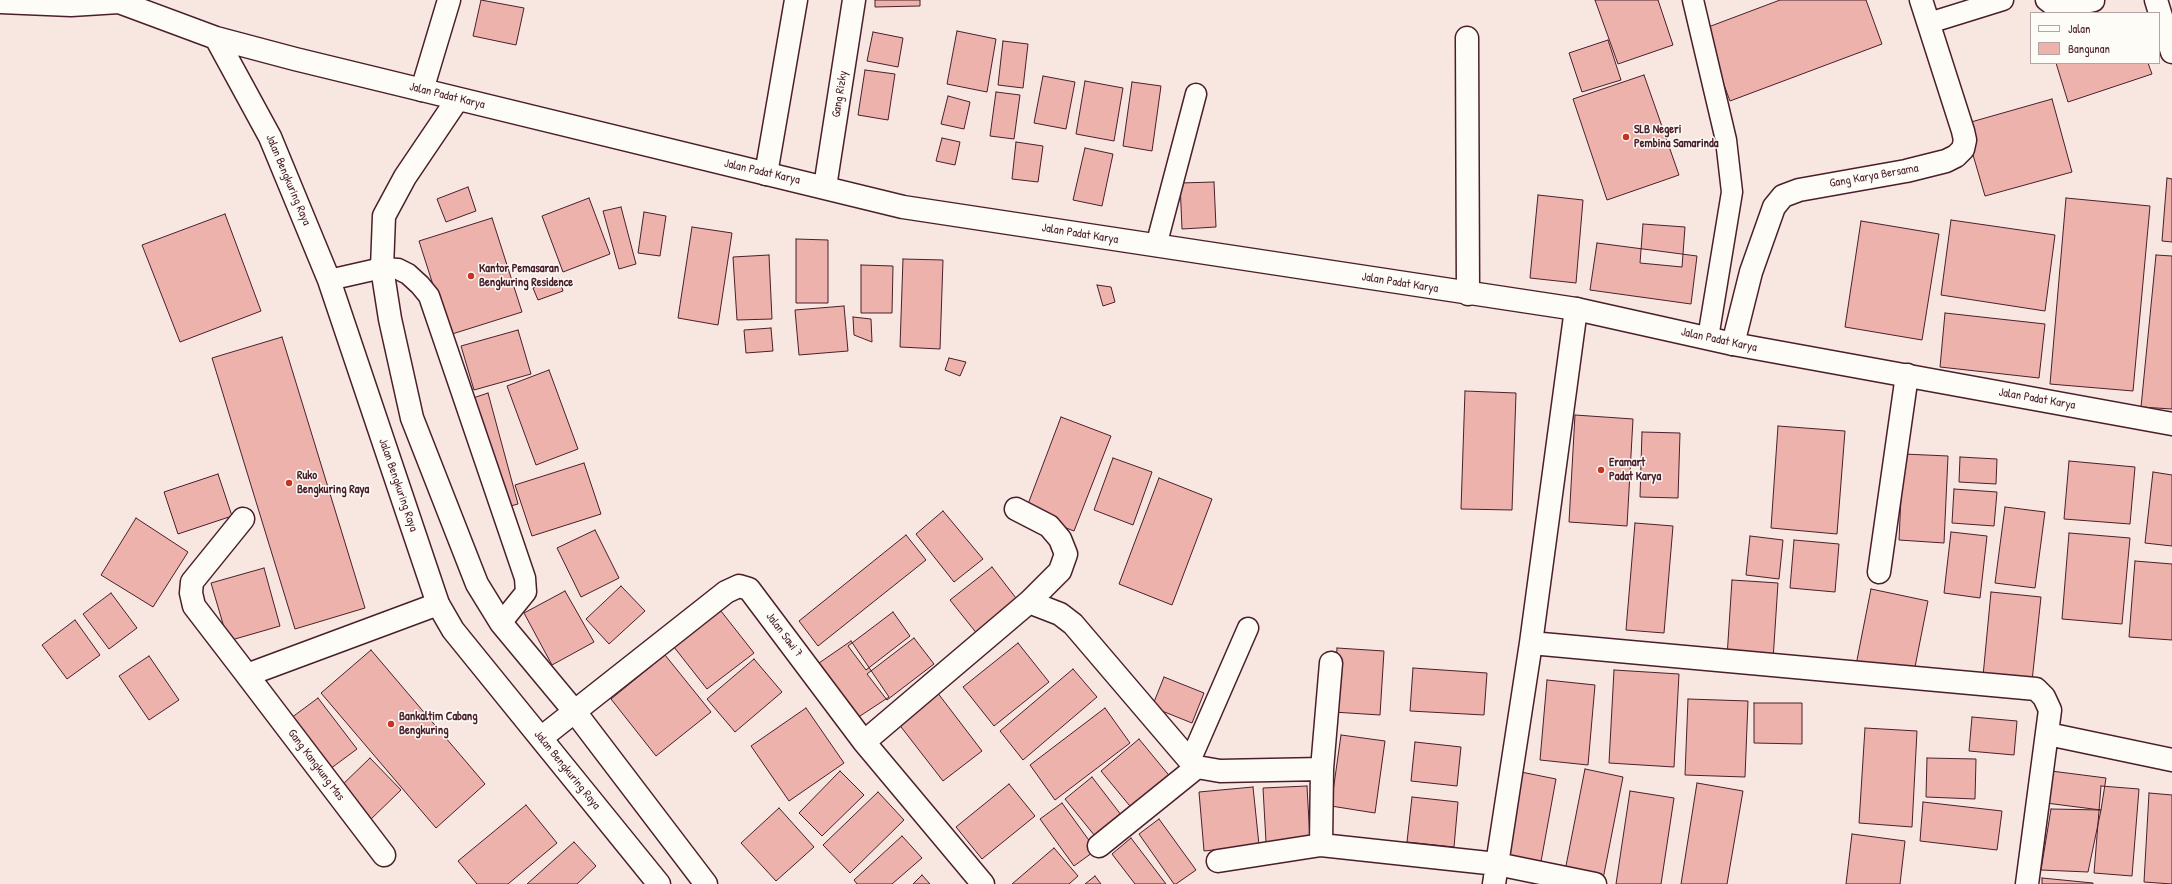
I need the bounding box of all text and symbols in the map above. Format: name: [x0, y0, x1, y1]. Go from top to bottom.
legend: [2030, 12, 2160, 64]
text: Jalan: [2068, 20, 2090, 37]
text: Bangunan: [2068, 40, 2110, 57]
street label: Gang Rizky: [829, 70, 851, 118]
street label: Jalan Padat Karya: [408, 80, 486, 112]
place label: SLB Negeri Pembina Samarinda: [1634, 123, 1718, 151]
street label: Jalan Bengkuring Raya: [262, 132, 314, 228]
marker: SLB Negeri Pembina Samarinda: [1621, 132, 1631, 142]
street label: Jalan Padat Karya: [723, 156, 801, 188]
street label: Gang Karya Bersama: [1829, 161, 1919, 191]
street label: Jalan Padat Karya: [1041, 221, 1119, 247]
place label: Kantor Pemasaran Bengkuring Residence: [479, 262, 573, 290]
street label: Jalan Padat Karya: [1361, 270, 1439, 296]
marker: Kantor Pemasaran Bengkuring Residence: [466, 271, 476, 281]
street label: Jalan Padat Karya: [1680, 325, 1758, 355]
street label: Jalan Padat Karya: [1998, 385, 2076, 413]
street label: Jalan Bengkuring Raya: [375, 437, 421, 533]
place label: Eramart Padat Karya: [1609, 456, 1661, 484]
marker: Eramart Padat Karya: [1596, 465, 1606, 475]
place label: Ruko Bengkuring Raya: [297, 469, 369, 497]
marker: Ruko Bengkuring Raya: [284, 478, 294, 488]
street label: Jalan Sawi 7: [762, 610, 806, 660]
place label: Bankaltim Cabang Bengkuring: [399, 710, 478, 738]
marker: Bankaltim Cabang Bengkuring: [386, 719, 396, 729]
street label: Gang Kangkung Mas: [285, 727, 347, 803]
street label: Jalan Bengkuring Raya: [531, 728, 603, 812]

